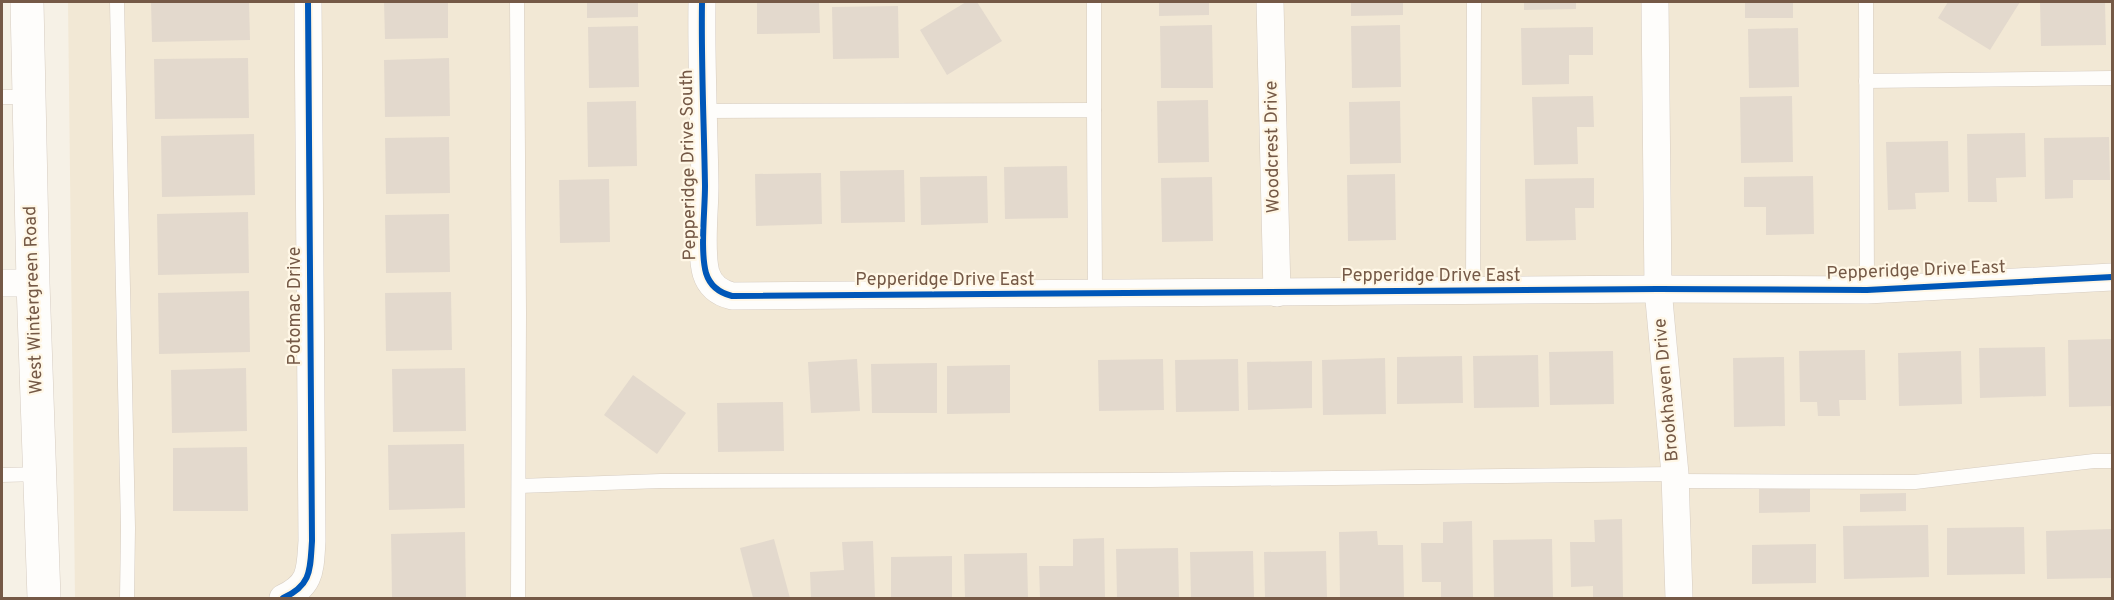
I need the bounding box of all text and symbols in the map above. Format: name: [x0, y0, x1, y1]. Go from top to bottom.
street label: Pepperidge Drive South: [676, 69, 702, 261]
street label: Woodcrest Drive: [1260, 81, 1286, 213]
street label: West Wintergreen Road: [19, 205, 49, 395]
street label: Potomac Drive: [284, 247, 307, 365]
street label: Pepperidge Drive East: [1826, 256, 2006, 286]
street label: Pepperidge Drive East: [1341, 265, 1521, 288]
street label: Pepperidge Drive East: [855, 269, 1035, 292]
street label: Brookhaven Drive: [1649, 317, 1685, 463]

